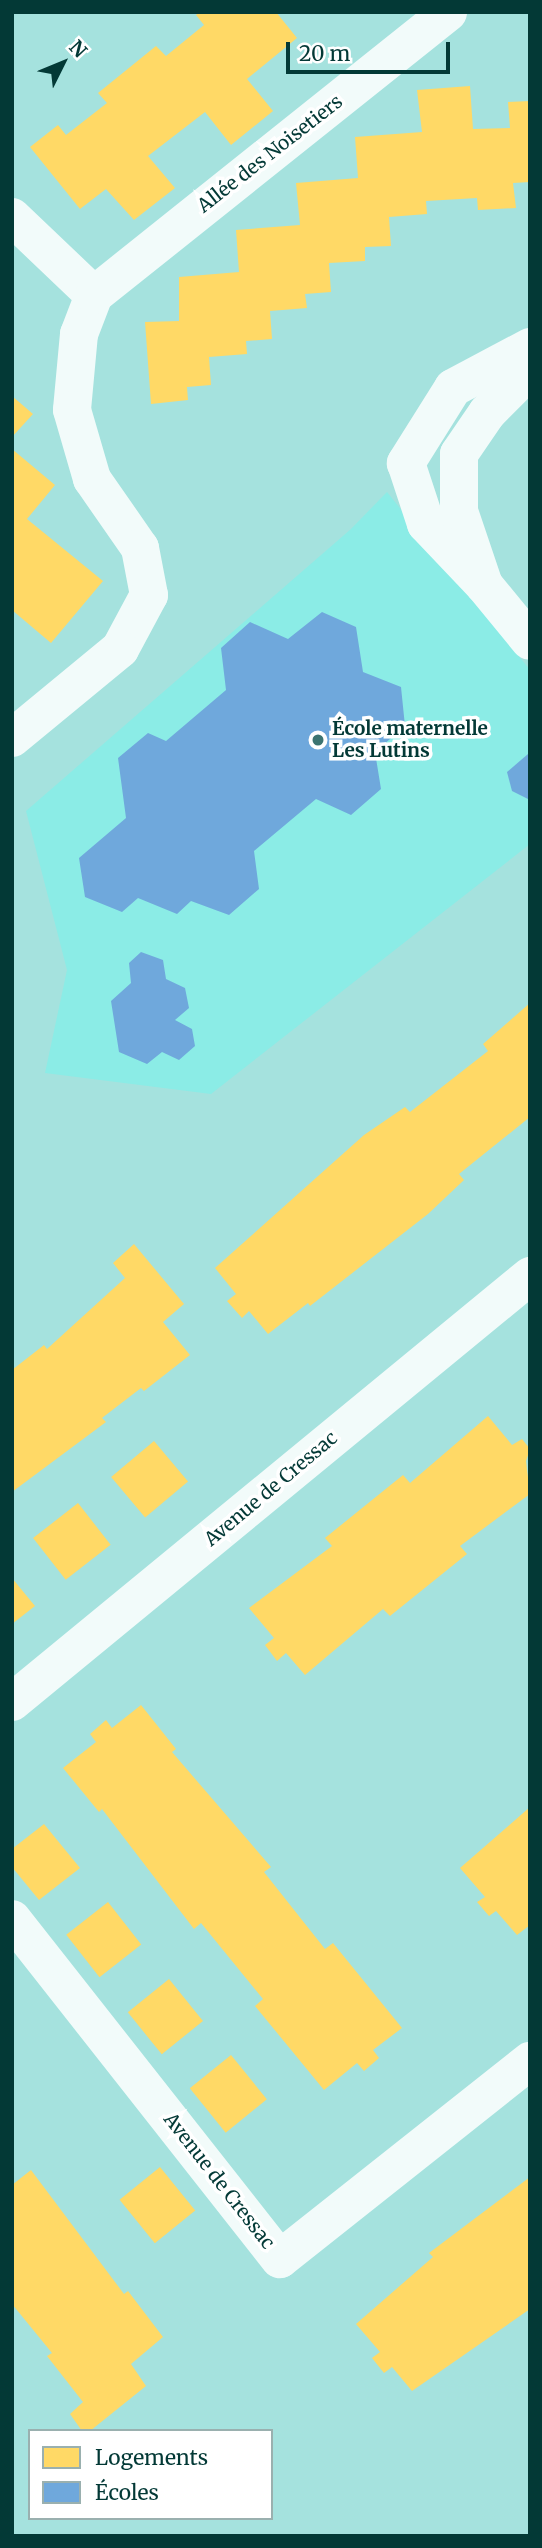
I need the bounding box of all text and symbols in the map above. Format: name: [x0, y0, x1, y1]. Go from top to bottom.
north arrow: [28, 28, 98, 98]
scale bar: [290, 28, 454, 72]
text: N: [64, 35, 92, 62]
text: 20 m: [299, 40, 350, 67]
street label: Allée des Noisetiers: [193, 90, 347, 218]
place label: École maternelle Les Lutins: [332, 718, 488, 762]
marker: École maternelle Les Lutins: [310, 732, 326, 748]
street label: Avenue de Cressac: [200, 1427, 342, 1551]
street label: Avenue de Cressac: [159, 2108, 279, 2254]
legend: [28, 2429, 273, 2520]
text: Logements: [95, 2444, 208, 2471]
text: Écoles: [95, 2479, 159, 2506]

